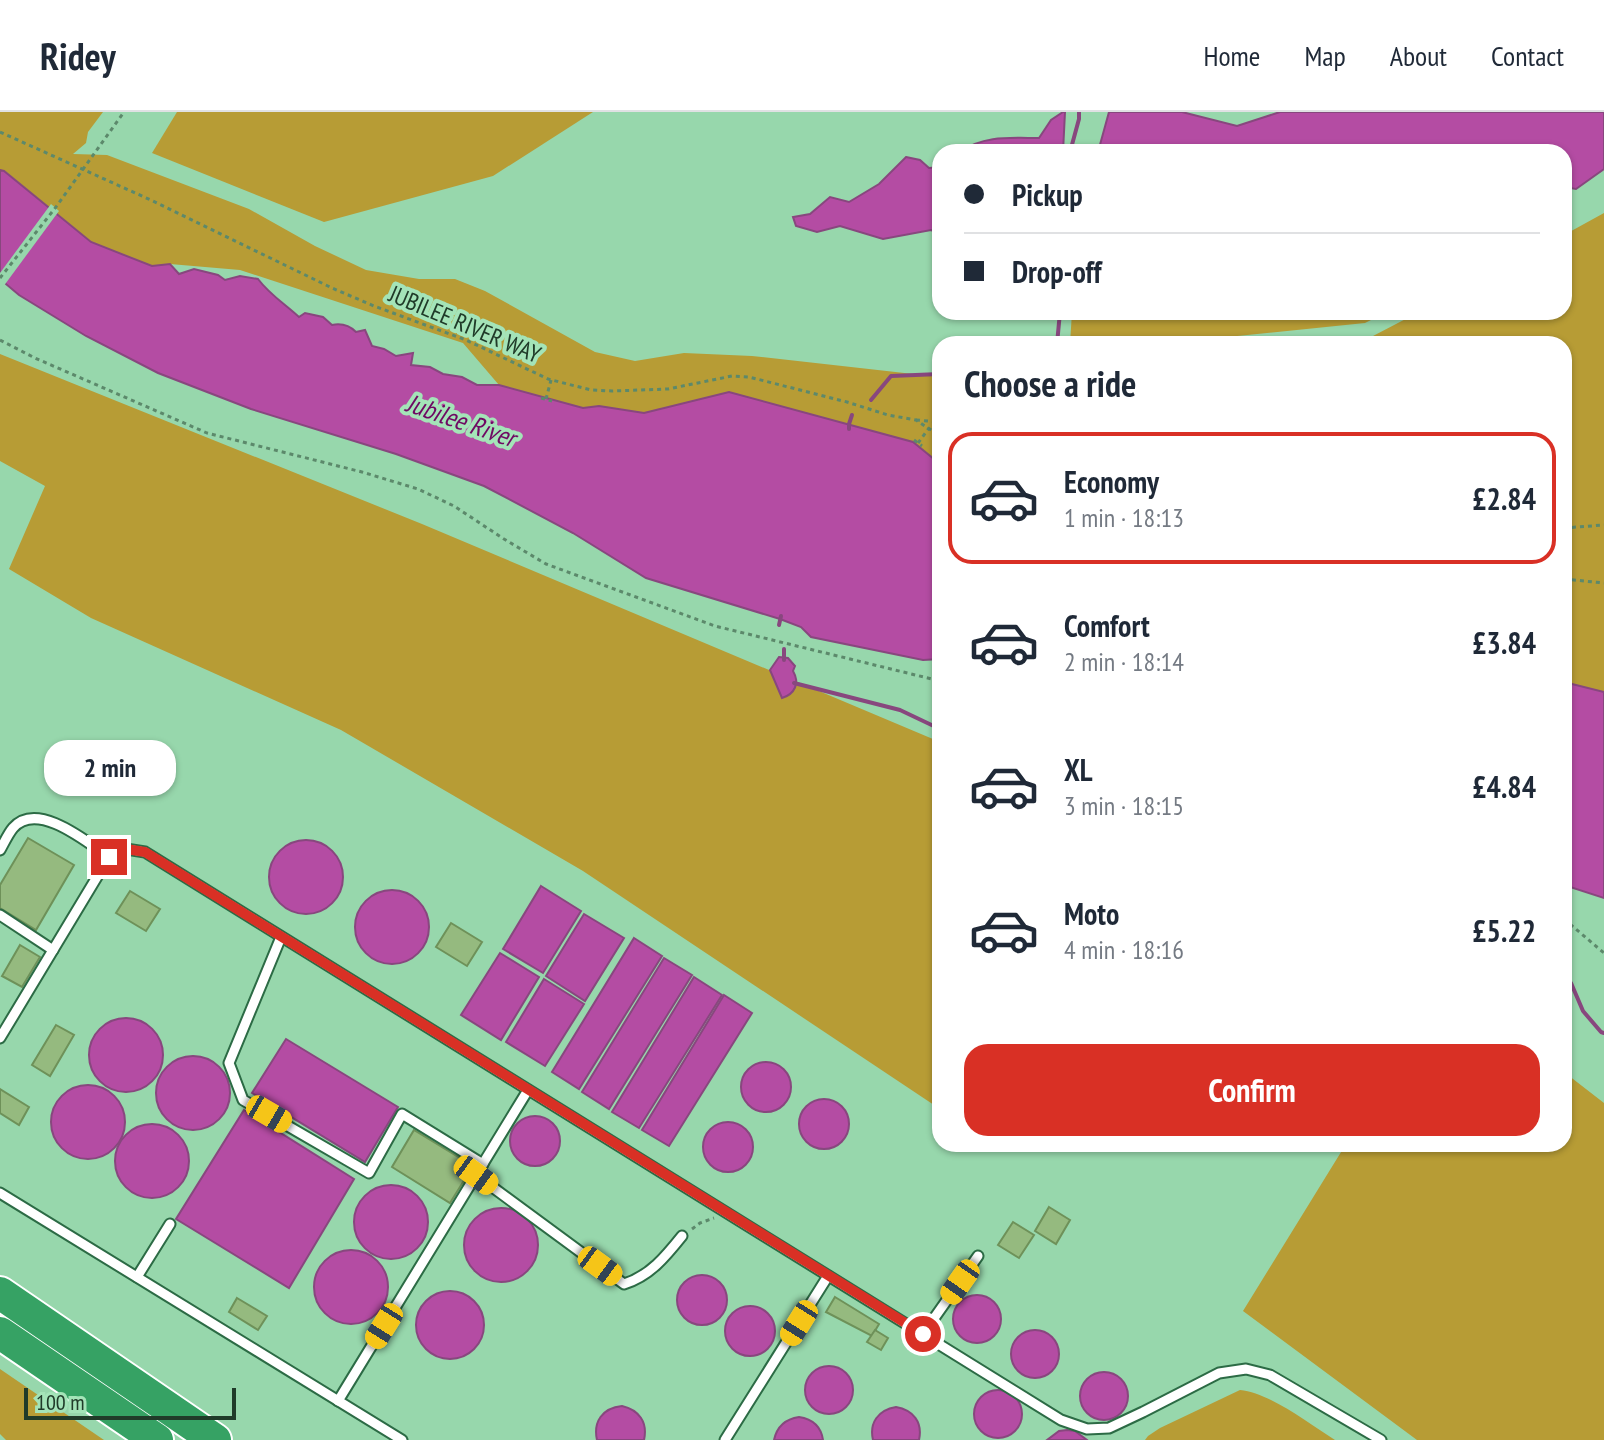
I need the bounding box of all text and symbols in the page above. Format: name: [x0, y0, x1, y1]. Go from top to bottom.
text: Ridey: [40, 31, 116, 80]
text: Home: [1204, 37, 1260, 74]
text: Map: [1304, 37, 1346, 74]
text: About: [1390, 37, 1447, 74]
text: Contact: [1491, 37, 1564, 74]
text: Pickup: [1012, 175, 1083, 214]
text: Drop-off: [1012, 252, 1102, 291]
street label: JUBILEE RIVER WAY: [383, 278, 546, 370]
text: Choose a ride: [964, 360, 1136, 407]
water label: Jubilee River: [401, 386, 524, 455]
icon: car: [968, 462, 1040, 534]
text: Economy: [1064, 462, 1159, 501]
text: £2.84: [1472, 479, 1536, 518]
text: 1 min · 18:13: [1064, 501, 1184, 534]
icon: car: [968, 606, 1040, 678]
text: Comfort: [1064, 606, 1150, 645]
text: £3.84: [1472, 623, 1536, 662]
text: 2 min · 18:14: [1064, 645, 1184, 678]
callout: 2 min: [43, 741, 175, 797]
icon: car: [968, 750, 1040, 822]
text: XL: [1064, 750, 1093, 789]
text: 2 min: [84, 751, 136, 784]
text: £4.84: [1472, 767, 1536, 806]
text: 3 min · 18:15: [1064, 789, 1184, 822]
route end: [91, 839, 127, 875]
icon: car: [968, 894, 1040, 966]
text: Moto: [1064, 894, 1119, 933]
text: £5.22: [1472, 911, 1536, 950]
text: 4 min · 18:16: [1064, 933, 1184, 966]
button: Confirm: [964, 1044, 1540, 1136]
car: [242, 1092, 296, 1136]
car: [450, 1151, 502, 1199]
car: [574, 1242, 626, 1290]
car: [936, 1255, 984, 1309]
car: [776, 1296, 822, 1350]
car: [361, 1299, 407, 1353]
route start: [905, 1316, 941, 1352]
scale bar: [24, 1384, 236, 1420]
text: 100 m: [36, 1388, 85, 1416]

